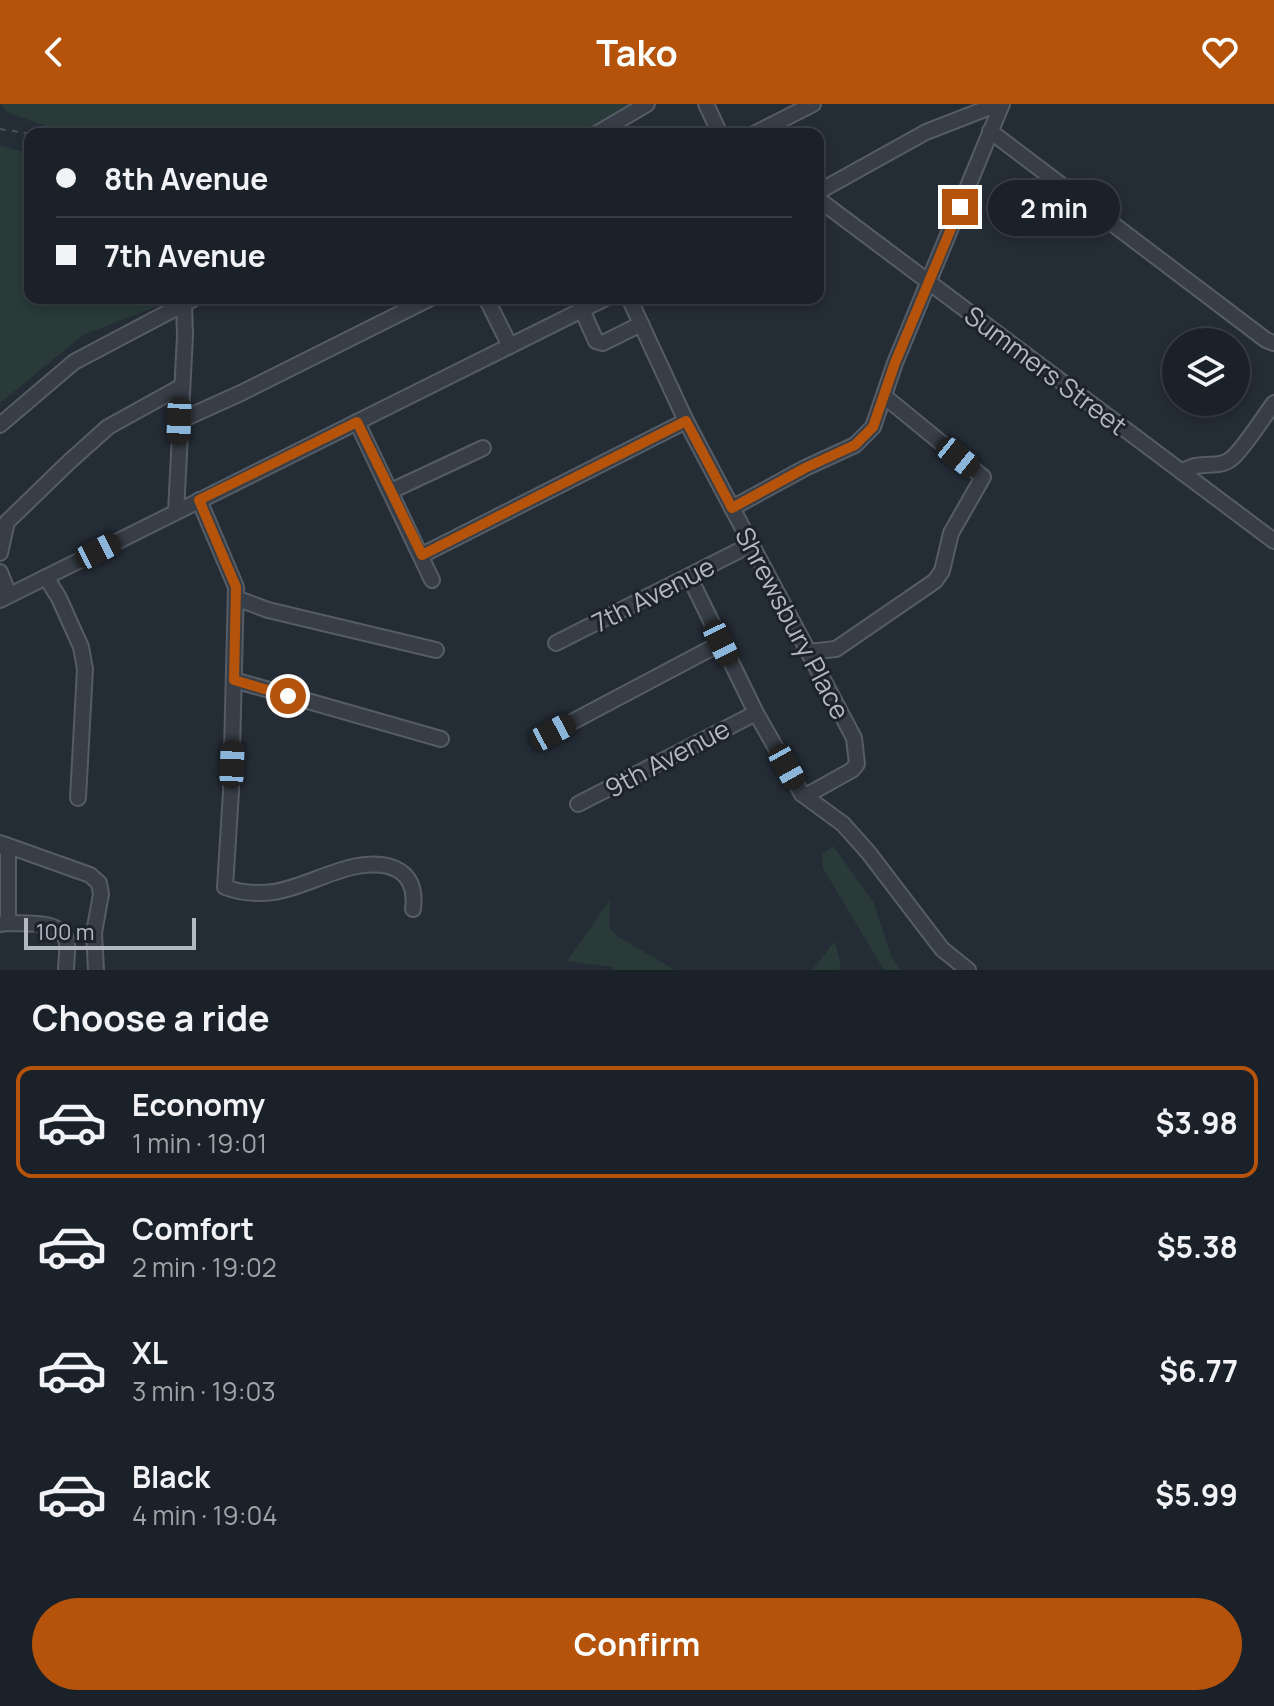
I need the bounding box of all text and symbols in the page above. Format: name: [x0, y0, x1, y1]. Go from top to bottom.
text: Tako: [596, 28, 678, 77]
icon: back: [32, 30, 76, 74]
icon: heart: [1198, 30, 1242, 74]
text: 8th Avenue: [104, 158, 268, 199]
callout: 2 min: [988, 179, 1120, 235]
route end: [942, 189, 978, 225]
text: 2 min: [1020, 190, 1088, 226]
text: 7th Avenue: [104, 235, 266, 276]
street label: Summers Street: [957, 297, 1135, 443]
map controls: [1162, 328, 1250, 416]
button: layers: [1162, 328, 1250, 416]
car: [166, 397, 192, 445]
car: [932, 433, 984, 481]
street label: Shrewsbury Place: [727, 521, 859, 725]
car: [71, 529, 125, 573]
street label: 7th Avenue: [586, 548, 720, 640]
car: [700, 616, 742, 670]
route start: [270, 678, 306, 714]
car: [526, 710, 580, 754]
street label: 9th Avenue: [598, 710, 736, 806]
car: [219, 740, 245, 788]
car: [765, 740, 809, 794]
scale bar: [24, 914, 196, 950]
text: 100 m: [36, 917, 94, 947]
text: Choose a ride: [32, 993, 270, 1042]
text: Economy: [132, 1084, 265, 1125]
icon: car: [36, 1086, 108, 1158]
text: $3.98: [1156, 1102, 1238, 1143]
text: 1 min · 19:01: [132, 1125, 267, 1161]
text: Comfort: [132, 1208, 254, 1249]
icon: car: [36, 1210, 108, 1282]
text: $5.38: [1157, 1226, 1238, 1267]
text: 2 min · 19:02: [132, 1249, 277, 1285]
text: XL: [132, 1332, 168, 1373]
icon: car: [36, 1334, 108, 1406]
text: $6.77: [1159, 1350, 1238, 1391]
text: 3 min · 19:03: [132, 1373, 276, 1409]
text: Black: [132, 1456, 210, 1497]
icon: car: [36, 1458, 108, 1530]
text: $5.99: [1155, 1474, 1238, 1515]
text: 4 min · 19:04: [132, 1497, 278, 1533]
button: Confirm: [32, 1598, 1242, 1690]

